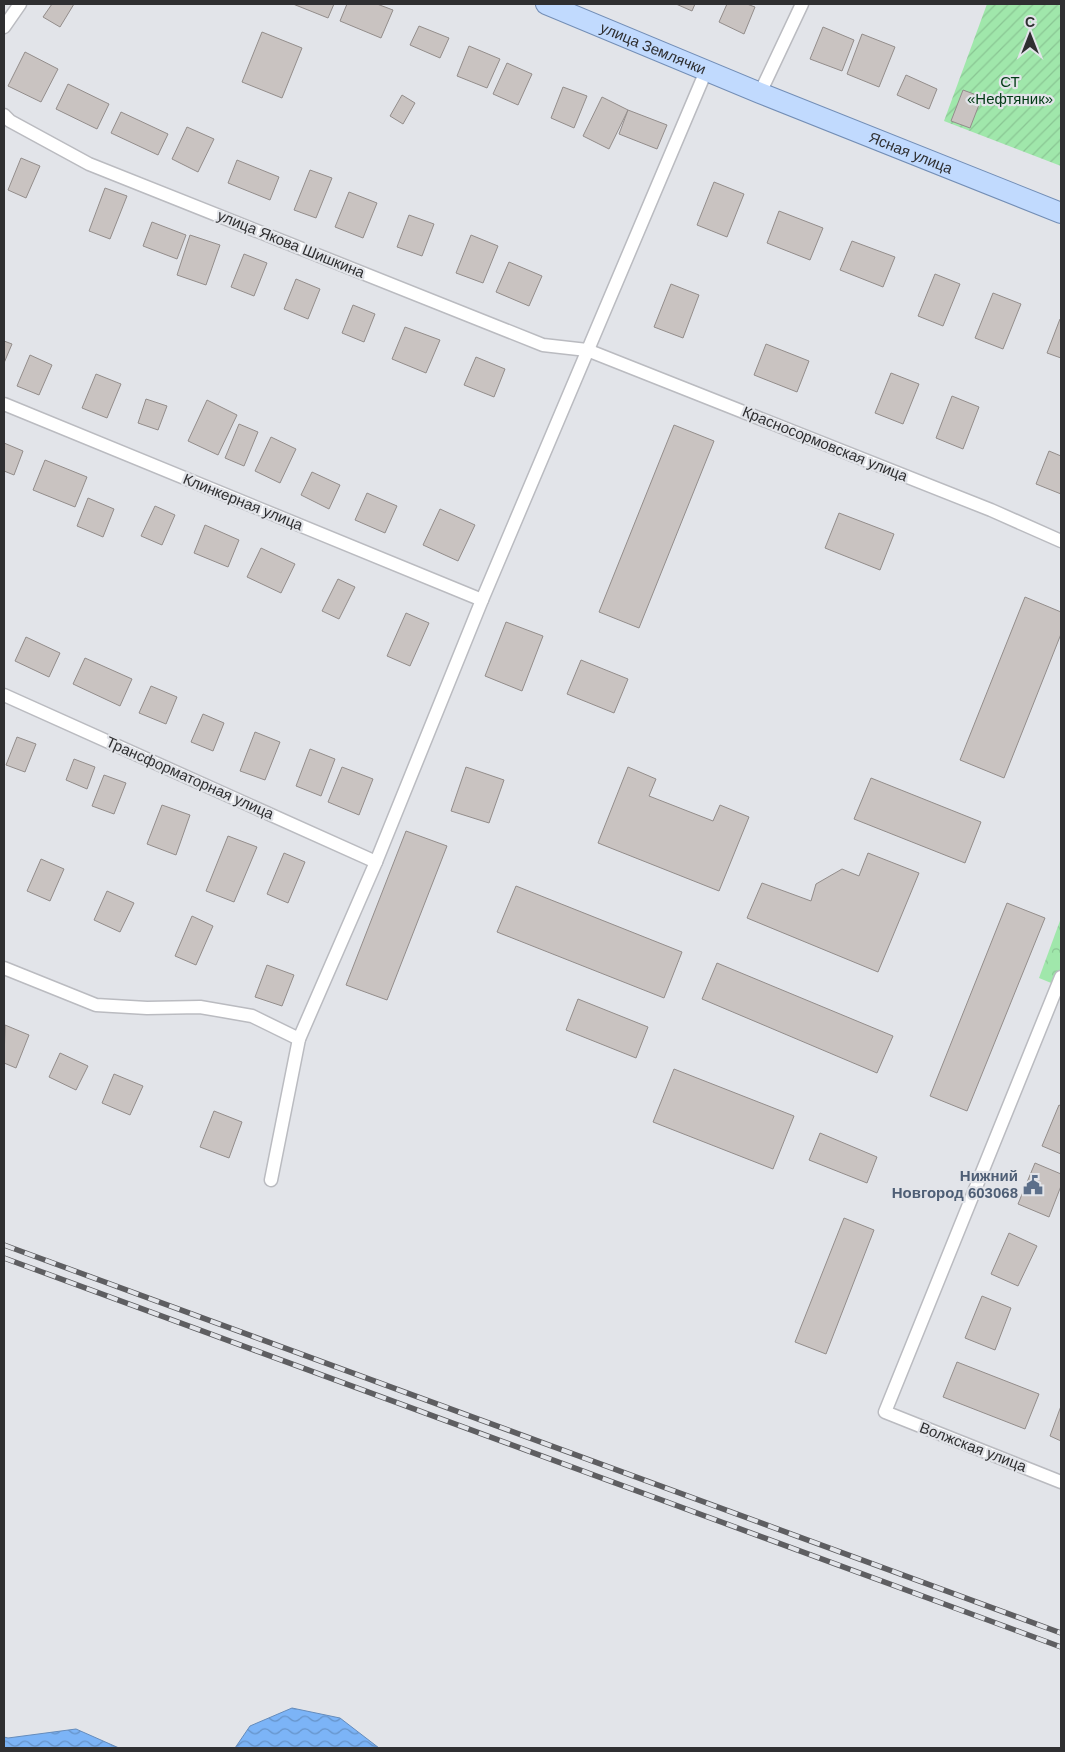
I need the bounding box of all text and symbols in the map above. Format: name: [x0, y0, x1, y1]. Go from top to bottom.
north arrow: [1005, 10, 1055, 60]
text: С: [1025, 14, 1035, 30]
street label: улица Землячки: [598, 19, 709, 78]
park label: СТ «Нефтяник»: [967, 73, 1053, 107]
street label: Ясная улица: [867, 128, 956, 177]
street label: улица Якова Шишкина: [215, 206, 368, 281]
street label: Красносормовская улица: [740, 403, 911, 485]
street label: Клинкерная улица: [181, 470, 306, 534]
street label: Трансформаторная улица: [104, 733, 277, 823]
place label: Нижний Новгород 603068: [892, 1167, 1018, 1201]
public building icon: Нижний Новгород 603068: [1022, 1174, 1044, 1196]
street label: Волжская улица: [917, 1418, 1030, 1475]

